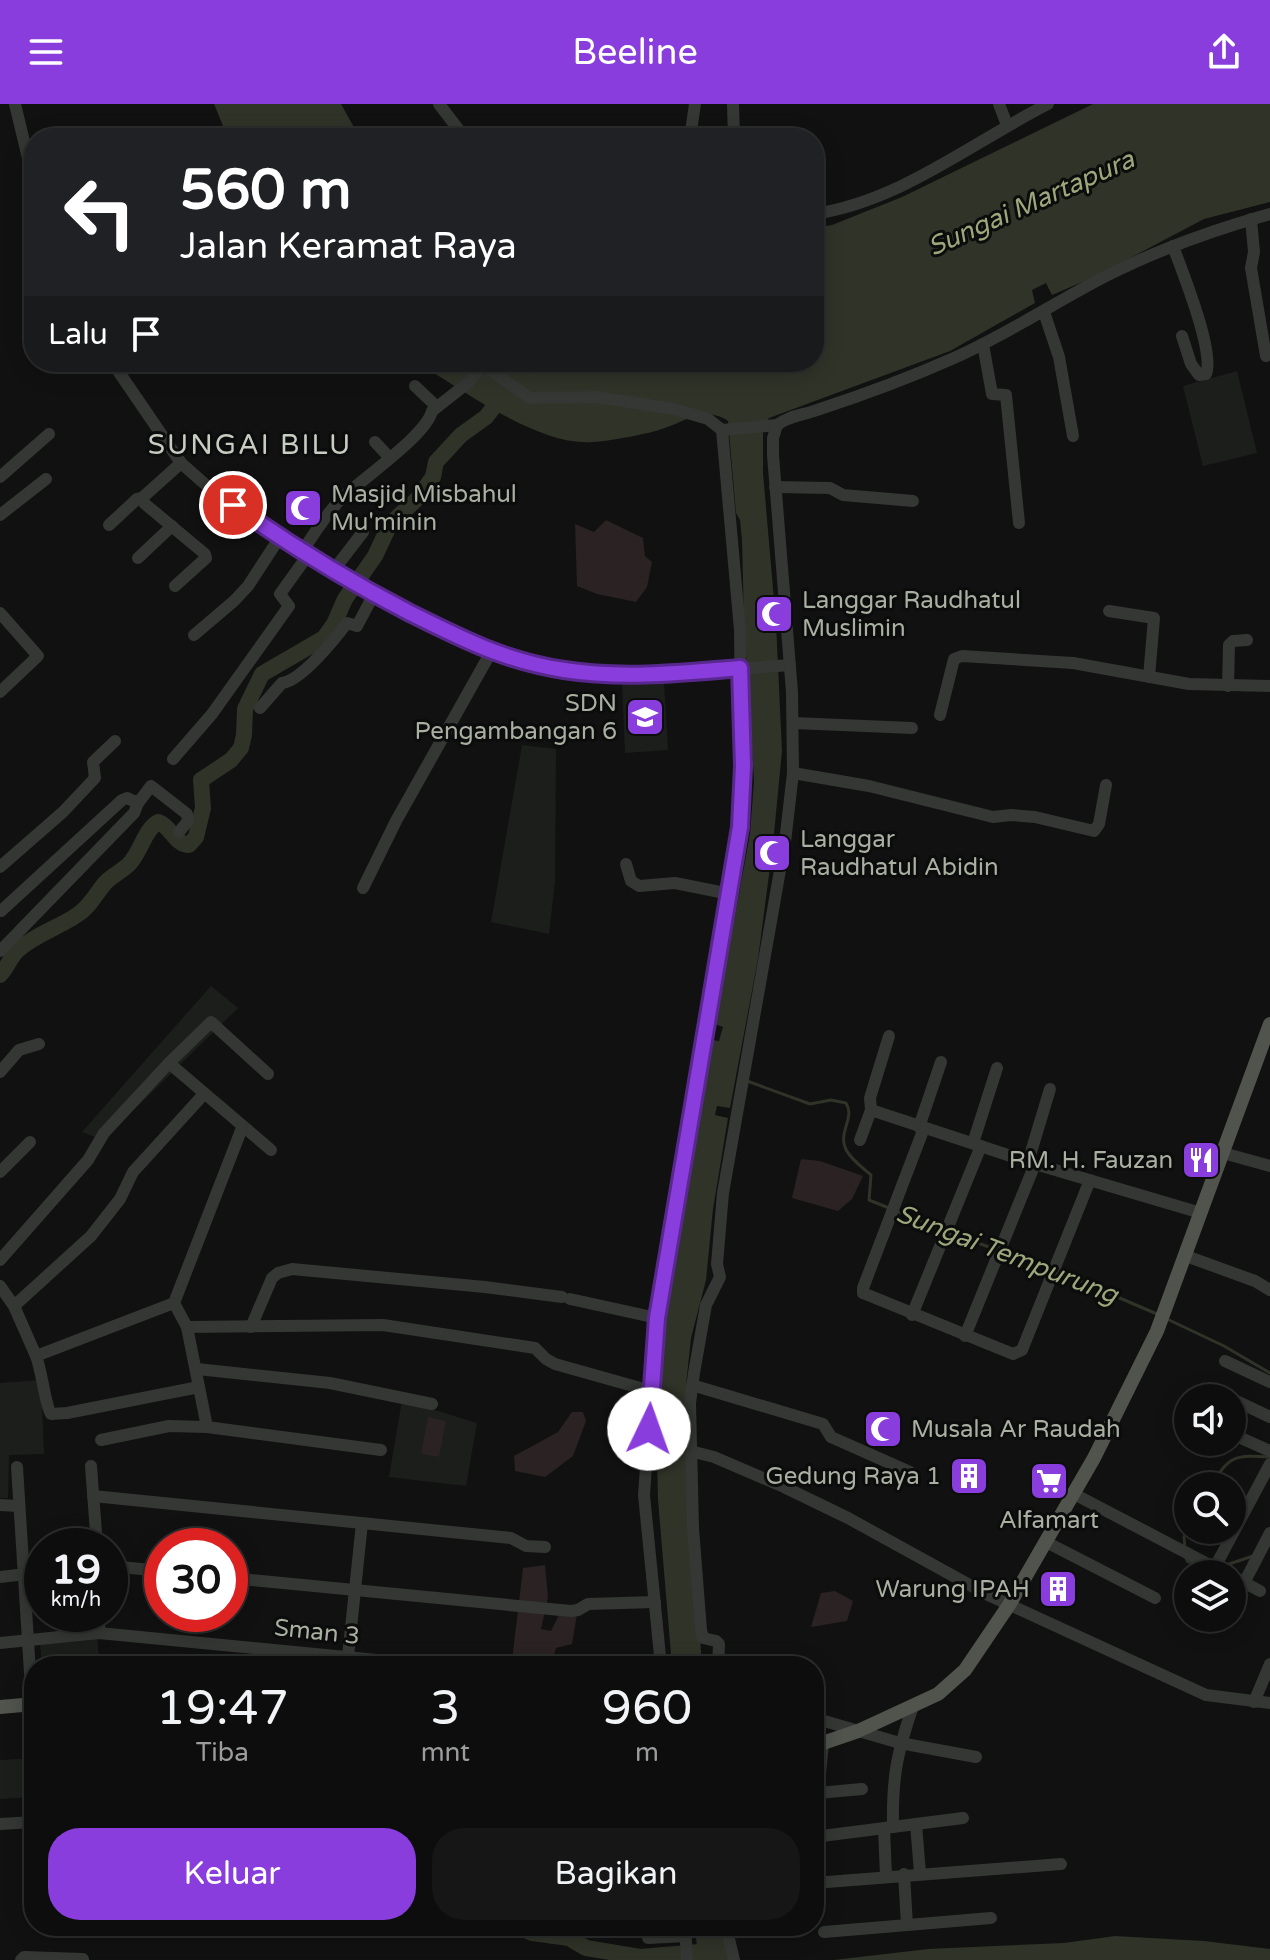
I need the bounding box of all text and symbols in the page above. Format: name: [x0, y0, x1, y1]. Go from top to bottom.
icon: menu: [24, 30, 68, 74]
icon: share: [1202, 30, 1246, 74]
text: Beeline: [572, 31, 698, 74]
water label: Sungai Martapura: [923, 143, 1140, 262]
text: 560 m: [180, 157, 351, 224]
icon: left: [48, 160, 152, 264]
text: Jalan Keramat Raya: [180, 225, 517, 268]
icon: arrive: [124, 312, 168, 356]
text: Lalu: [48, 316, 108, 353]
district label: SUNGAI BILU: [148, 428, 352, 462]
pin: [199, 471, 267, 539]
place label: Masjid Misbahul Mu'minin: [331, 480, 517, 537]
icon: arrive: [211, 483, 255, 527]
mosque icon: Masjid Misbahul Mu'minin: [282, 487, 324, 529]
place label: Langgar Raudhatul Muslimin: [802, 586, 1021, 643]
mosque icon: Langgar Raudhatul Muslimin: [753, 593, 795, 635]
place label: SDN Pengambangan 6: [415, 689, 617, 746]
school or university icon: SDN Pengambangan 6: [624, 696, 666, 738]
place label: Langgar Raudhatul Abidin: [800, 825, 999, 882]
mosque icon: Langgar Raudhatul Abidin: [751, 832, 793, 874]
restaurant icon: RM. H. Fauzan: [1180, 1139, 1222, 1181]
place label: RM. H. Fauzan: [1009, 1146, 1173, 1175]
water label: Sungai Tempurung: [892, 1197, 1124, 1311]
map controls: [1174, 1384, 1246, 1632]
button: sound: [1174, 1384, 1246, 1456]
position arrow: [607, 1387, 691, 1471]
mosque icon: Musala Ar Raudah: [862, 1408, 904, 1450]
place label: Musala Ar Raudah: [911, 1415, 1121, 1444]
building icon: Gedung Raya 1: [948, 1455, 990, 1497]
supermarket icon: Alfamart: [1028, 1460, 1070, 1502]
place label: Gedung Raya 1: [766, 1462, 941, 1491]
button: search: [1174, 1472, 1246, 1544]
place label: Alfamart: [999, 1506, 1099, 1535]
speed limit sign: 30: [144, 1528, 248, 1632]
text: 19: [51, 1546, 101, 1594]
button: layers: [1174, 1560, 1246, 1632]
building icon: Warung IPAH: [1037, 1568, 1079, 1610]
place label: Warung IPAH: [875, 1575, 1030, 1604]
text: km/h: [51, 1588, 101, 1612]
street label: Sman 3: [273, 1613, 361, 1651]
text: 19:47: [156, 1680, 289, 1738]
text: 3: [430, 1680, 460, 1738]
text: 960: [602, 1680, 692, 1738]
text: Tiba: [196, 1737, 249, 1768]
text: mnt: [421, 1737, 470, 1768]
text: m: [635, 1737, 659, 1768]
button: Keluar: [48, 1828, 416, 1920]
button: Bagikan: [432, 1828, 800, 1920]

